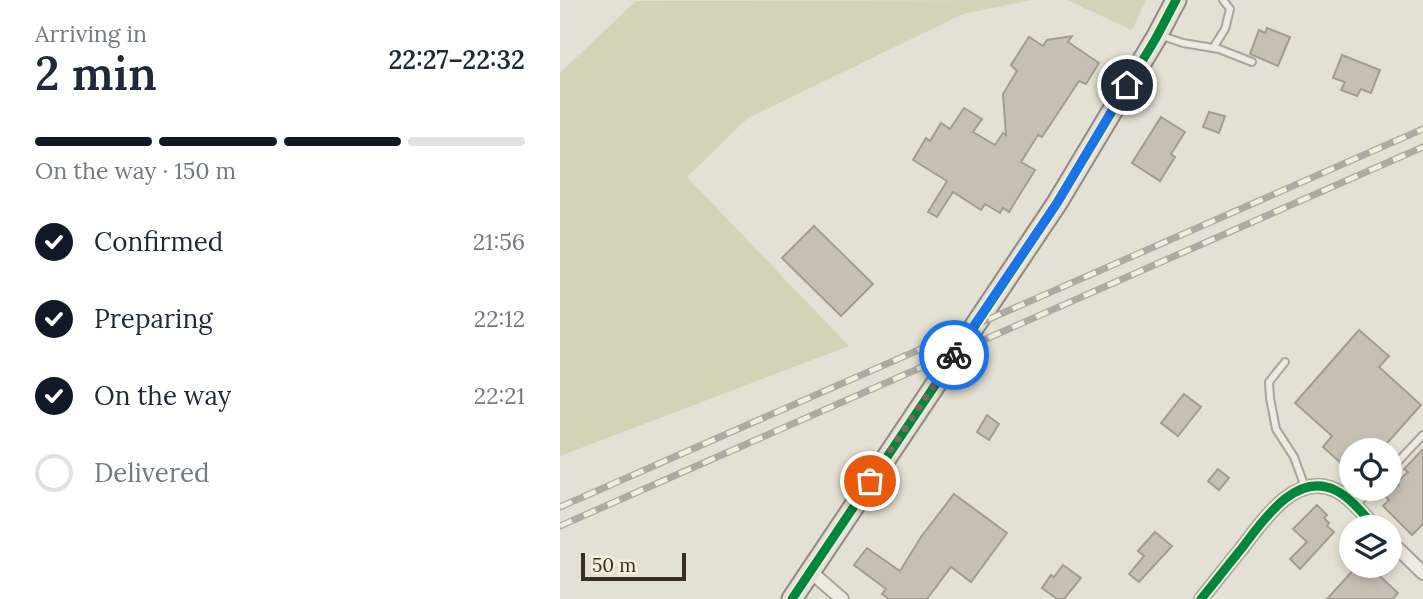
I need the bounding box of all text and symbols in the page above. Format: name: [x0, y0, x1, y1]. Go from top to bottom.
text: Arriving in: [35, 19, 147, 48]
text: 22:27–22:32: [388, 43, 525, 76]
text: 2 min: [35, 44, 157, 103]
pin: [1097, 55, 1157, 115]
icon: home: [1108, 66, 1146, 104]
text: On the way · 150 m: [35, 156, 236, 185]
icon: check: [35, 223, 73, 261]
text: Confirmed: [94, 225, 223, 258]
text: 21:56: [473, 227, 525, 256]
icon: check: [35, 300, 73, 338]
text: Preparing: [94, 302, 213, 335]
text: 22:12: [474, 304, 525, 333]
courier: [919, 320, 989, 390]
icon: bike: [935, 336, 973, 374]
icon: check: [35, 377, 73, 415]
text: On the way: [94, 379, 231, 412]
text: 22:21: [474, 381, 525, 410]
map controls: [1339, 438, 1402, 578]
button: locate: [1339, 438, 1402, 501]
pin: [840, 451, 900, 511]
text: Delivered: [94, 456, 210, 489]
icon: bag: [851, 462, 889, 500]
button: layers: [1339, 515, 1402, 578]
scale bar: [581, 550, 686, 582]
text: 50 m: [592, 553, 636, 577]

